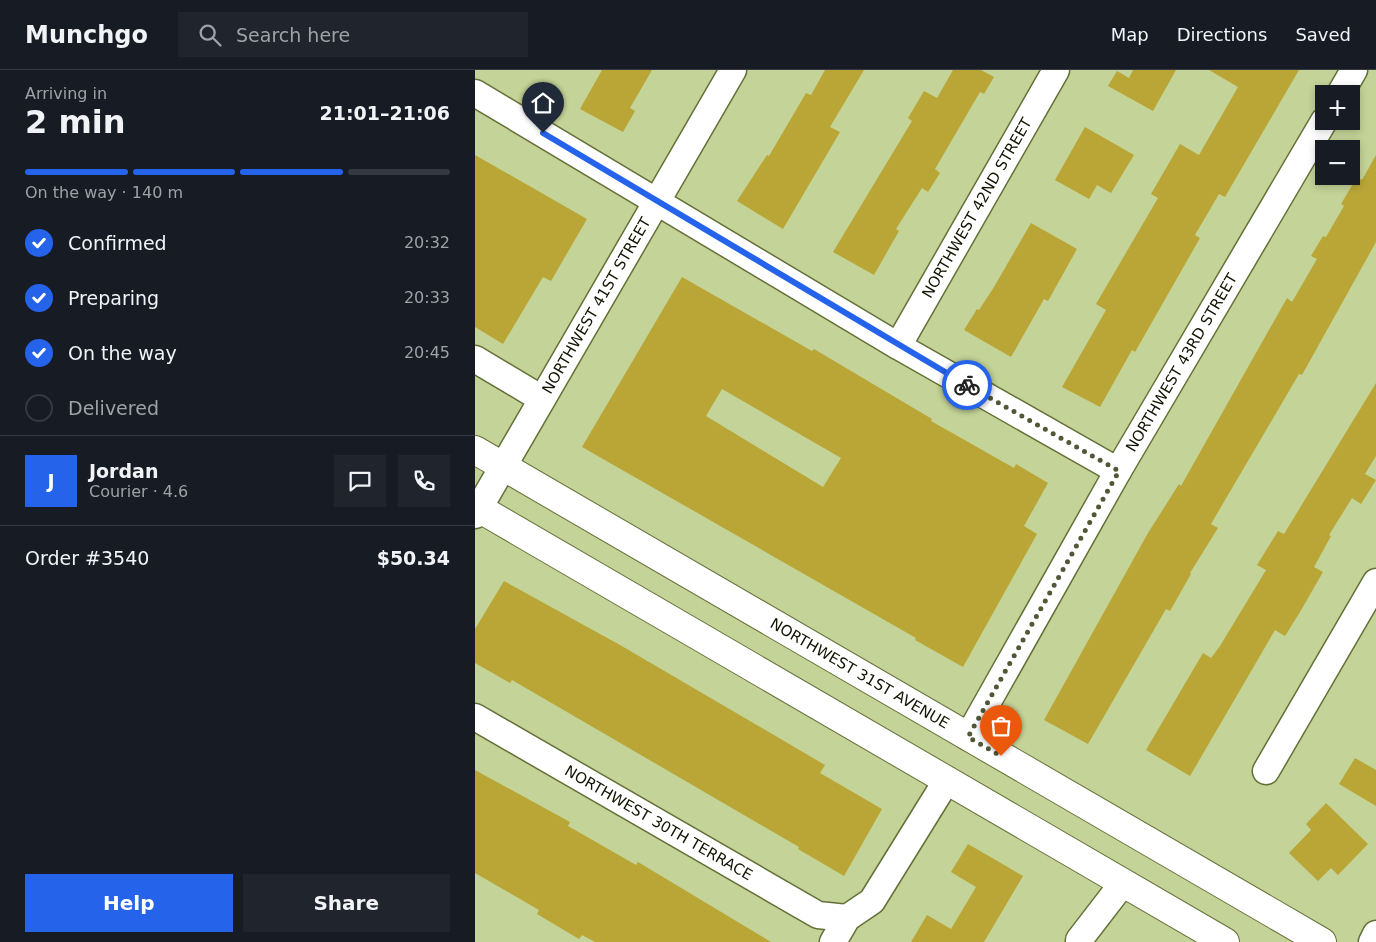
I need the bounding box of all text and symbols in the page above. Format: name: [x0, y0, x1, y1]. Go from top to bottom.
search box: [178, 12, 528, 57]
text: Munchgo: [25, 21, 148, 49]
icon: search: [196, 21, 224, 49]
text: Search here: [236, 24, 350, 46]
text: Map: [1111, 24, 1149, 45]
text: Directions: [1177, 24, 1267, 45]
text: Saved: [1295, 24, 1351, 45]
pin: [522, 82, 564, 133]
text: Arriving in: [25, 84, 107, 103]
map controls: [1315, 85, 1360, 185]
button: +: [1315, 85, 1360, 130]
icon: home: [529, 89, 557, 117]
text: 21:01–21:06: [320, 102, 450, 124]
text: 2 min: [25, 103, 126, 141]
street label: NORTHWEST 42ND STREET: [918, 114, 1036, 301]
button: −: [1315, 140, 1360, 185]
text: On the way · 140 m: [25, 183, 183, 202]
street label: NORTHWEST 41ST STREET: [538, 214, 655, 397]
icon: check: [25, 229, 53, 257]
text: Confirmed: [68, 232, 167, 254]
text: 20:32: [404, 233, 450, 252]
street label: NORTHWEST 43RD STREET: [1122, 270, 1242, 455]
icon: check: [25, 284, 53, 312]
text: Preparing: [68, 287, 159, 309]
text: 20:33: [404, 288, 450, 307]
icon: check: [25, 339, 53, 367]
text: On the way: [68, 342, 177, 364]
text: 20:45: [404, 343, 450, 362]
courier: [942, 360, 992, 410]
icon: bike: [953, 371, 981, 399]
text: Delivered: [68, 397, 159, 419]
button: chat: [334, 455, 386, 507]
button: phone: [398, 455, 450, 507]
text: Jordan: [89, 460, 158, 482]
text: J: [47, 470, 55, 492]
text: Courier · 4.6: [89, 482, 188, 501]
text: Order #3540: [25, 547, 149, 569]
text: $50.34: [377, 547, 450, 569]
street label: NORTHWEST 31ST AVENUE: [767, 615, 953, 733]
pin: [980, 705, 1022, 756]
icon: bag: [987, 712, 1015, 740]
street label: NORTHWEST 30TH TERRACE: [561, 762, 756, 884]
button: Help: [25, 874, 233, 932]
button: Share: [243, 874, 450, 932]

